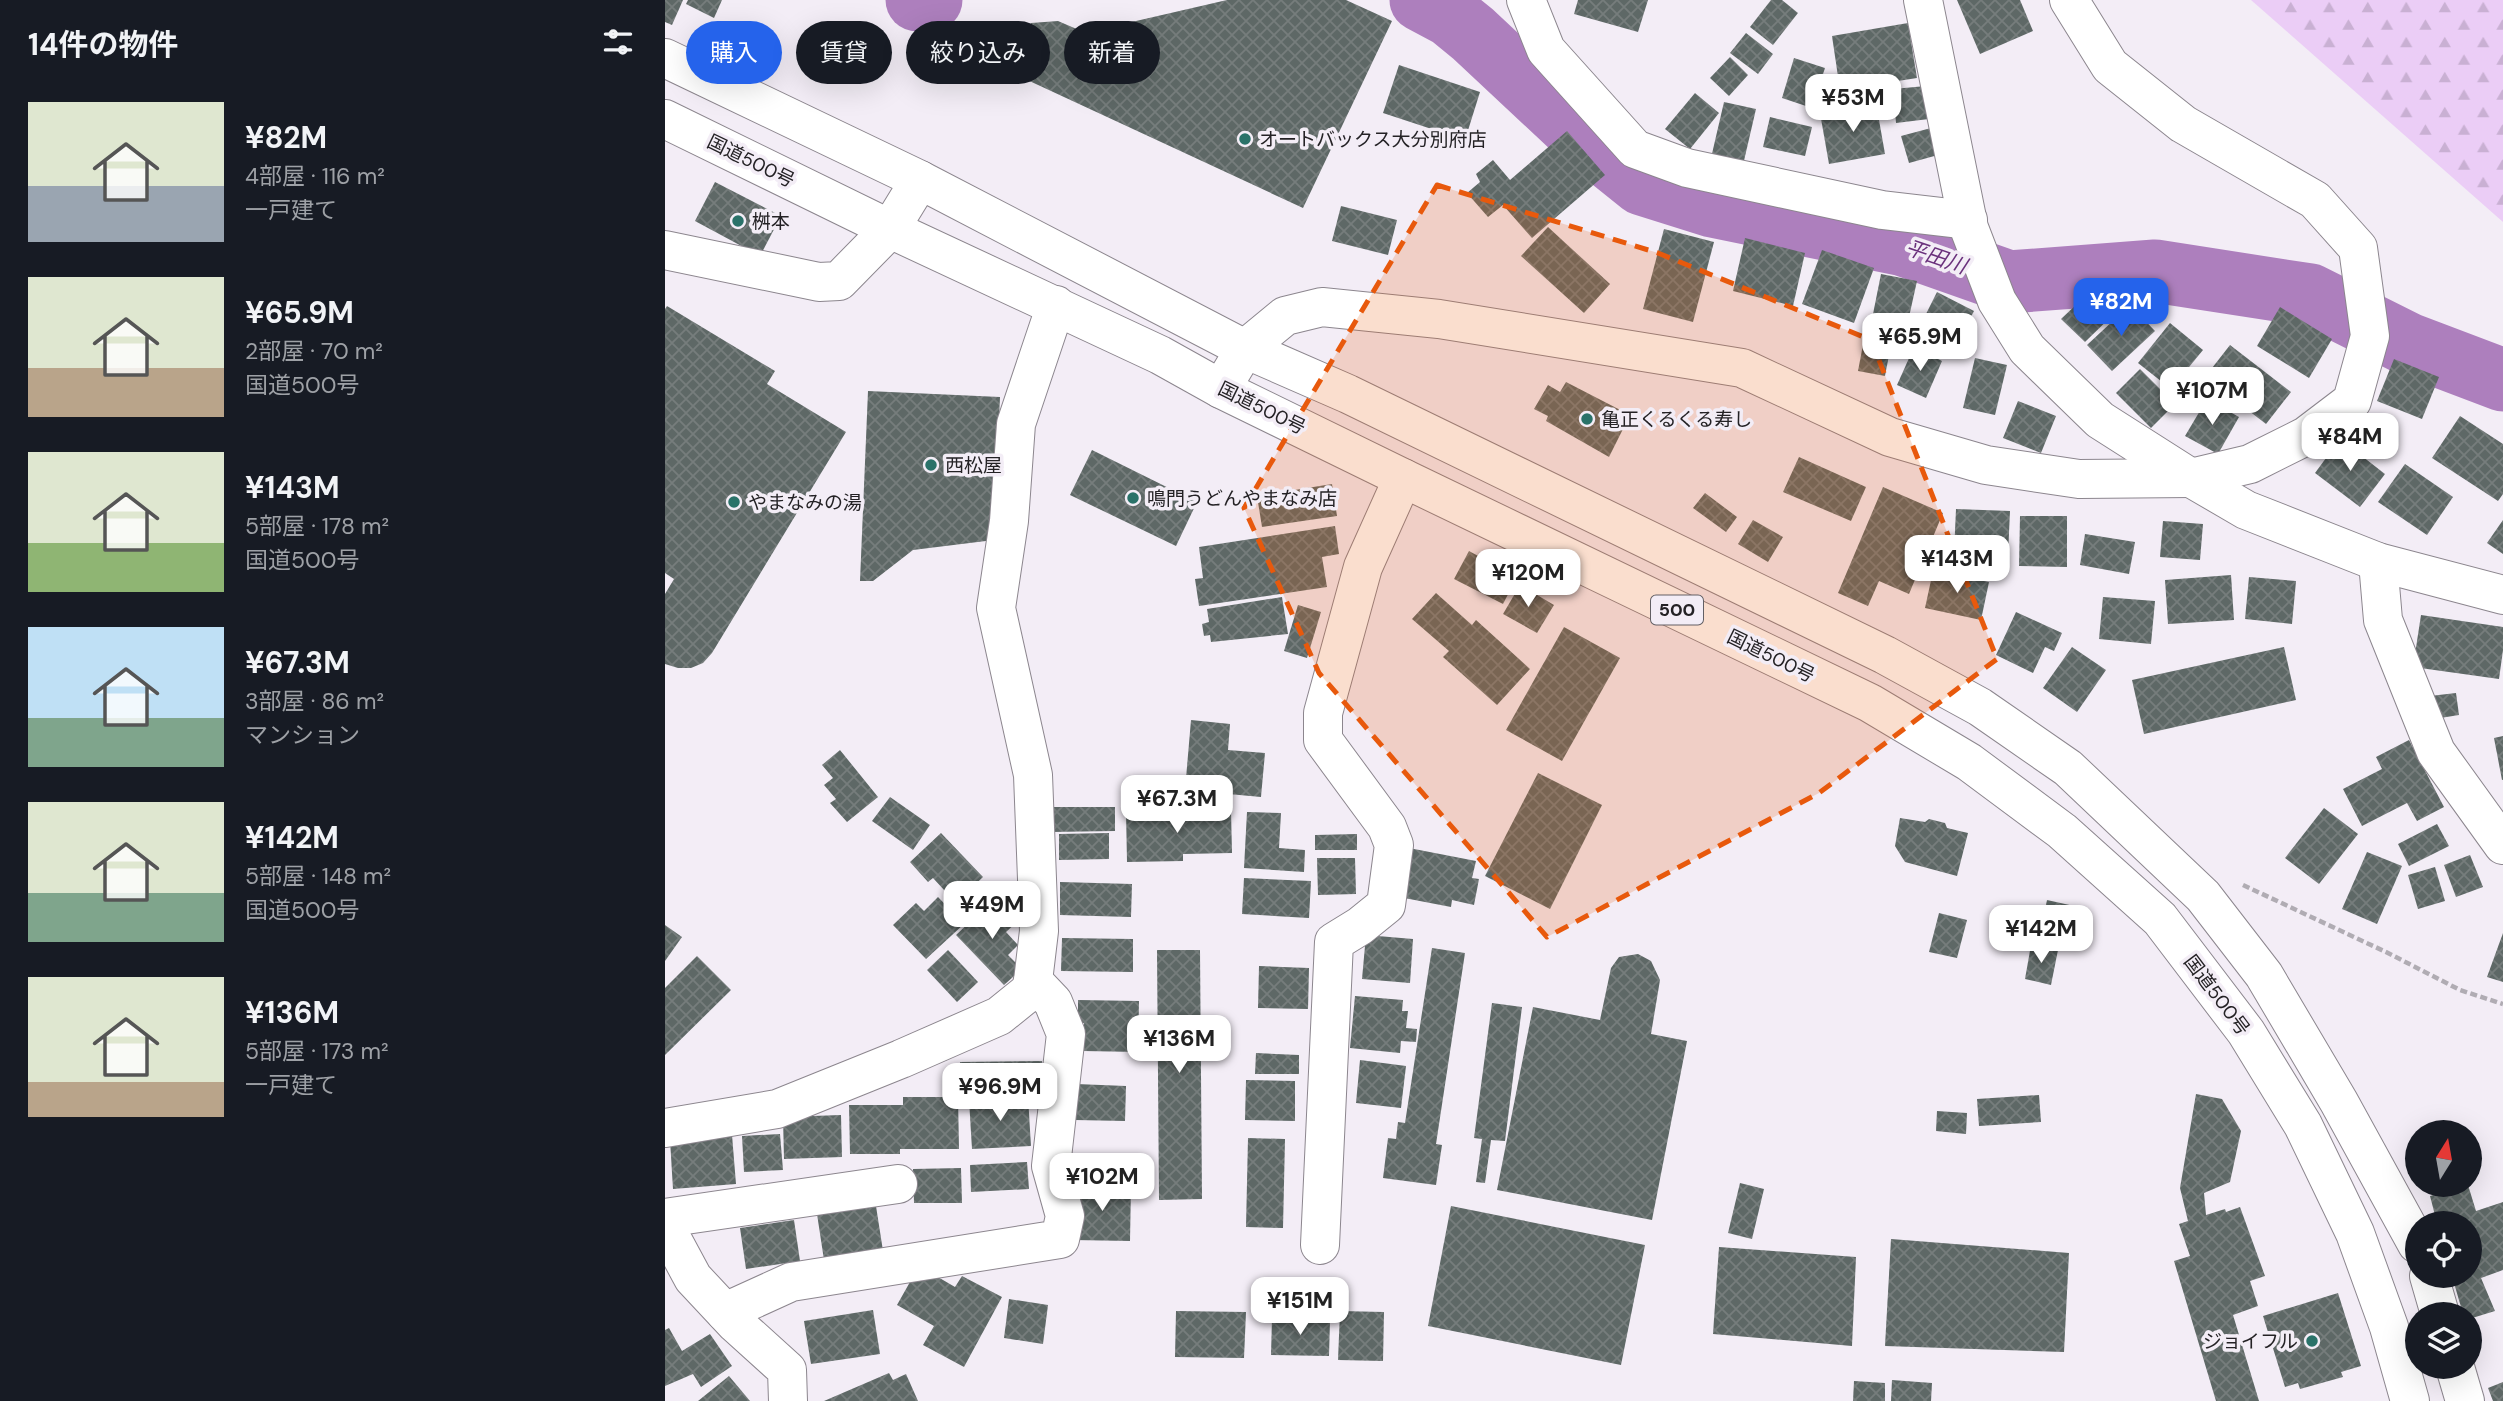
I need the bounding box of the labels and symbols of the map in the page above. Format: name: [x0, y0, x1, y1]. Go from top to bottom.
pin: ¥53M: [1812, 74, 1894, 134]
place label: オートバックス大分別府店: [1259, 127, 1486, 152]
street label: 国道500号: [703, 129, 799, 193]
marker: オートバックス大分別府店: [1237, 131, 1253, 147]
place label: 桝本: [752, 209, 790, 234]
marker: 桝本: [730, 213, 746, 229]
water label: 平田川: [1902, 234, 1972, 281]
pin: ¥82M: [2080, 278, 2162, 338]
pin: ¥65.9M: [1863, 314, 1977, 373]
pin: ¥107M: [2163, 368, 2261, 427]
street label: 国道500号: [1214, 376, 1310, 440]
place label: 亀正くるくる寿し: [1601, 407, 1752, 432]
marker: 亀正くるくる寿し: [1579, 411, 1595, 427]
pin: ¥84M: [2309, 414, 2391, 473]
place label: 西松屋: [945, 453, 1002, 478]
marker: 西松屋: [923, 457, 939, 473]
place label: 鳴門うどんやまなみ店: [1147, 486, 1337, 511]
place label: やまなみの湯: [748, 490, 862, 515]
marker: 鳴門うどんやまなみ店: [1125, 490, 1141, 506]
marker: やまなみの湯: [726, 494, 742, 510]
pin: ¥143M: [1908, 536, 2006, 595]
pin: ¥120M: [1479, 550, 1577, 609]
road number: 500: [1651, 596, 1703, 624]
street label: 国道500号: [1723, 624, 1819, 688]
pin: ¥67.3M: [1120, 776, 1234, 835]
pin: ¥49M: [951, 881, 1033, 941]
pin: ¥142M: [1992, 906, 2090, 965]
street label: 国道500号: [2179, 950, 2255, 1040]
pin: ¥136M: [1130, 1016, 1228, 1075]
pin: ¥96.9M: [943, 1064, 1057, 1123]
north arrow: [2405, 1120, 2481, 1197]
pin: ¥102M: [1053, 1154, 1151, 1213]
pin: ¥151M: [1251, 1278, 1349, 1337]
place label: ジョイフル: [2203, 1329, 2298, 1354]
marker: ジョイフル: [2304, 1333, 2320, 1349]

